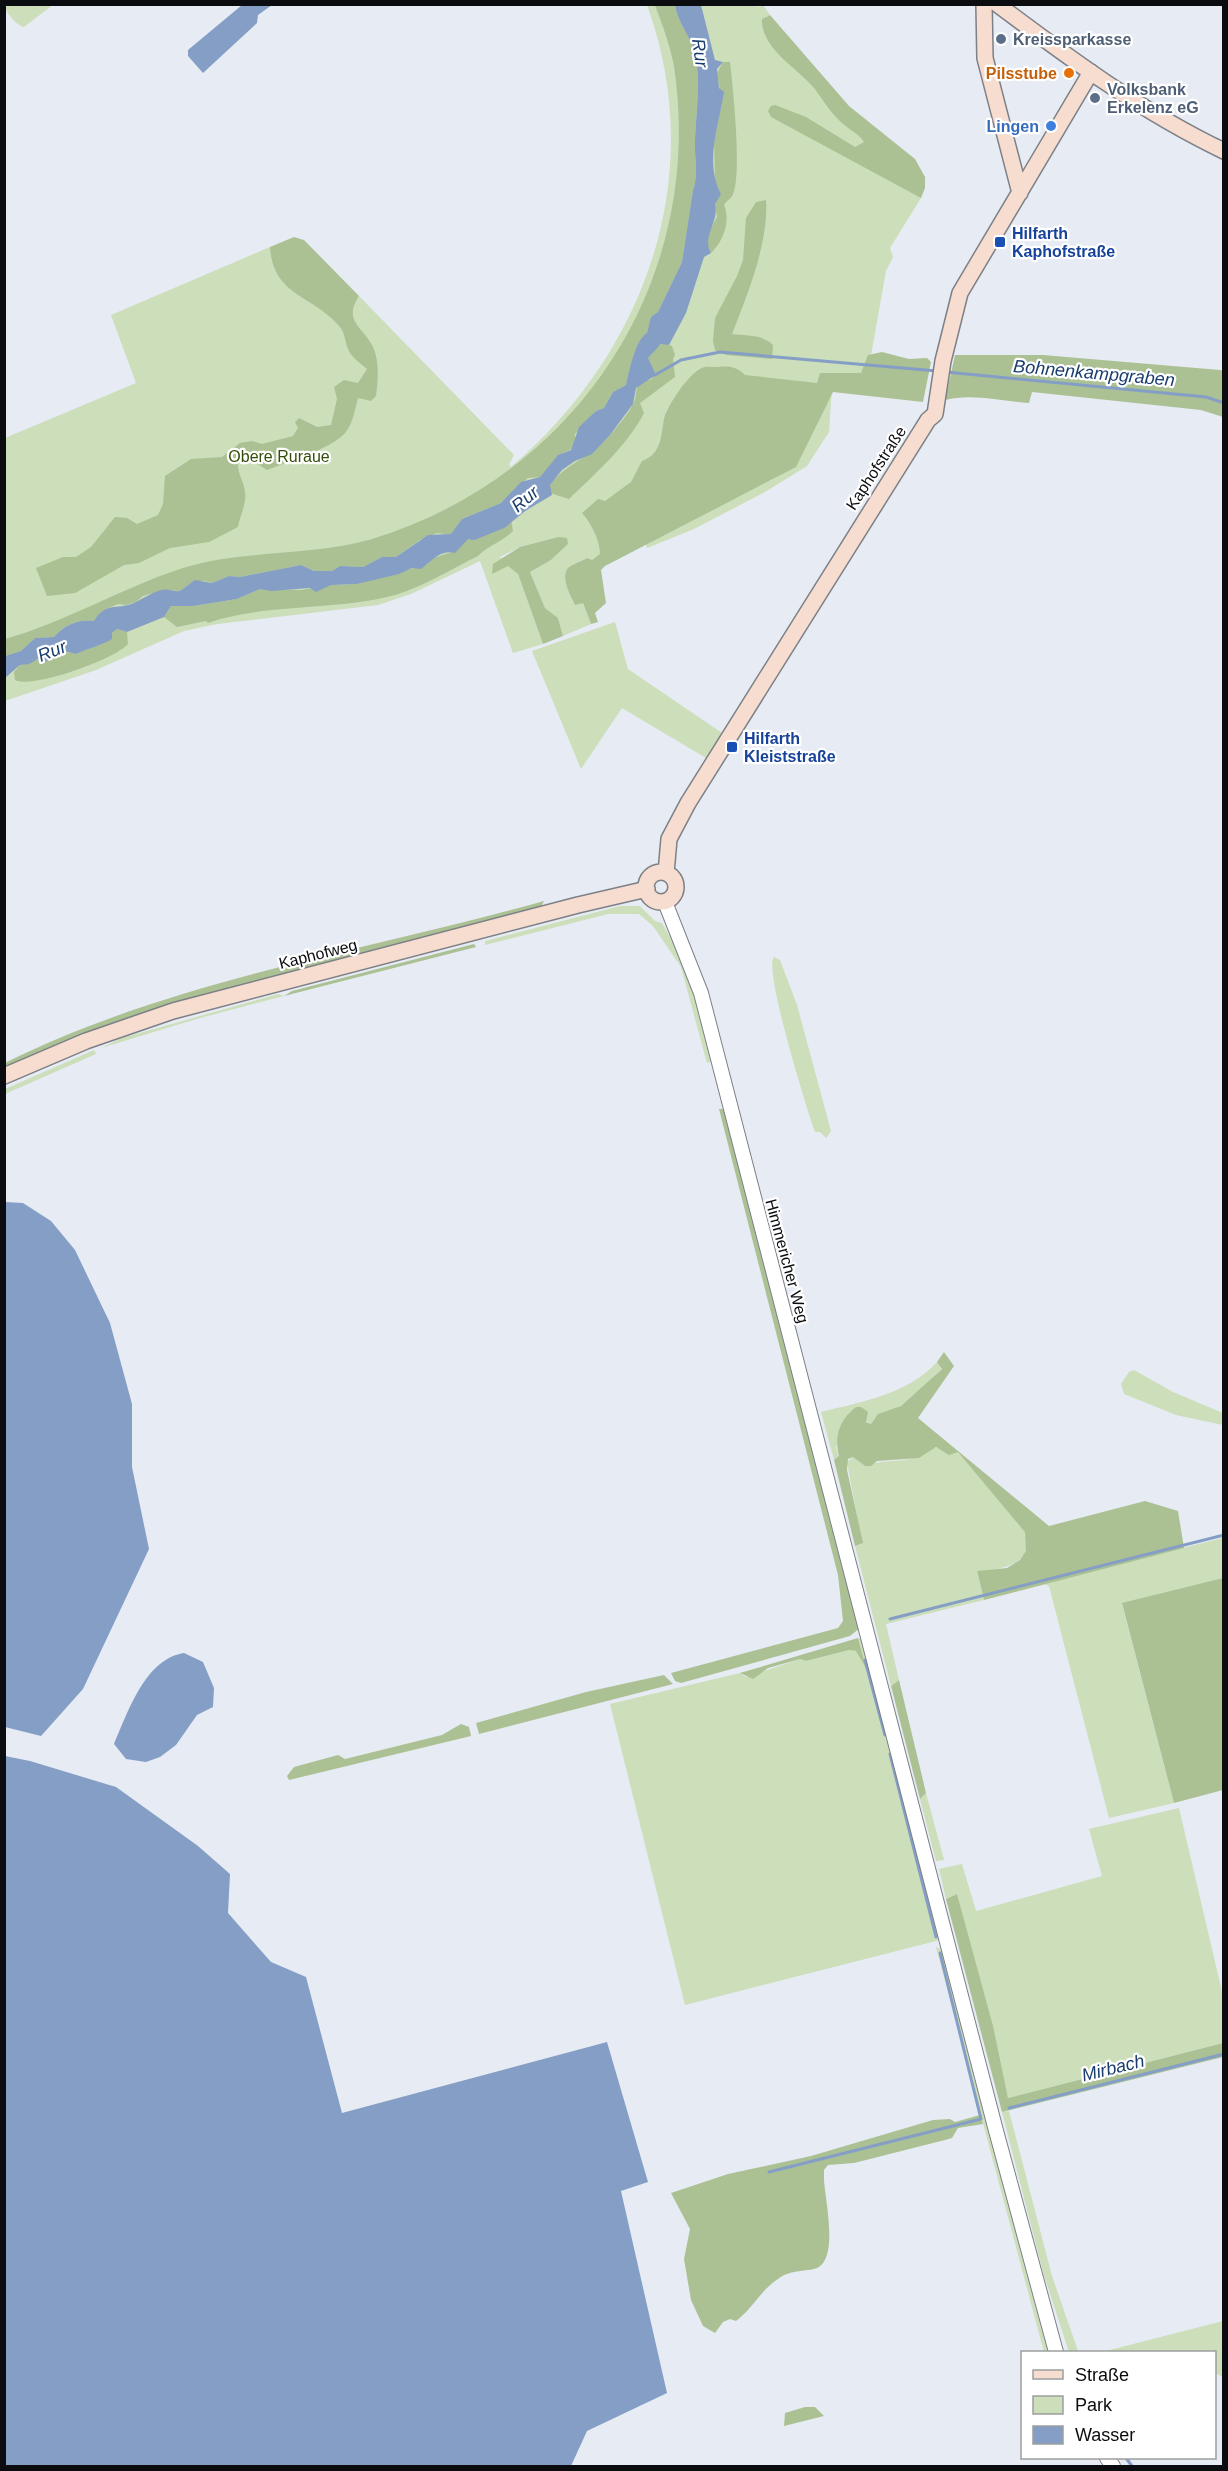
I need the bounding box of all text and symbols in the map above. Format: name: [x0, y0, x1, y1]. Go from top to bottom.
place label: Kreissparkasse: [1013, 31, 1131, 48]
marker: Kreissparkasse: [994, 32, 1008, 46]
water label: Rur: [688, 37, 712, 70]
place label: Pilsstube: [986, 65, 1057, 82]
marker: Pilsstube: [1062, 66, 1076, 80]
place label: Volksbank Erkelenz eG: [1107, 81, 1199, 116]
marker: Volksbank Erkelenz eG: [1088, 91, 1102, 105]
place label: Lingen: [987, 118, 1039, 135]
marker: Lingen: [1044, 119, 1058, 133]
place label: Hilfarth Kaphofstraße: [1012, 225, 1115, 260]
marker: Hilfarth Kaphofstraße: [993, 235, 1007, 249]
water label: Bohnenkampgraben: [1012, 356, 1176, 390]
street label: Kaphofstraße: [843, 423, 909, 513]
park label: Obere Ruraue: [228, 448, 330, 465]
water label: Rur: [507, 481, 543, 516]
water label: Rur: [35, 636, 70, 666]
place label: Hilfarth Kleiststraße: [744, 730, 836, 765]
marker: Hilfarth Kleiststraße: [725, 740, 739, 754]
street label: Kaphofweg: [277, 936, 359, 972]
street label: Himmericher Weg: [762, 1197, 812, 1325]
water label: Mirbach: [1080, 2051, 1146, 2085]
legend: [1021, 2351, 1216, 2459]
text: Straße: [1075, 2365, 1129, 2385]
text: Park: [1075, 2395, 1113, 2415]
text: Wasser: [1075, 2425, 1135, 2445]

